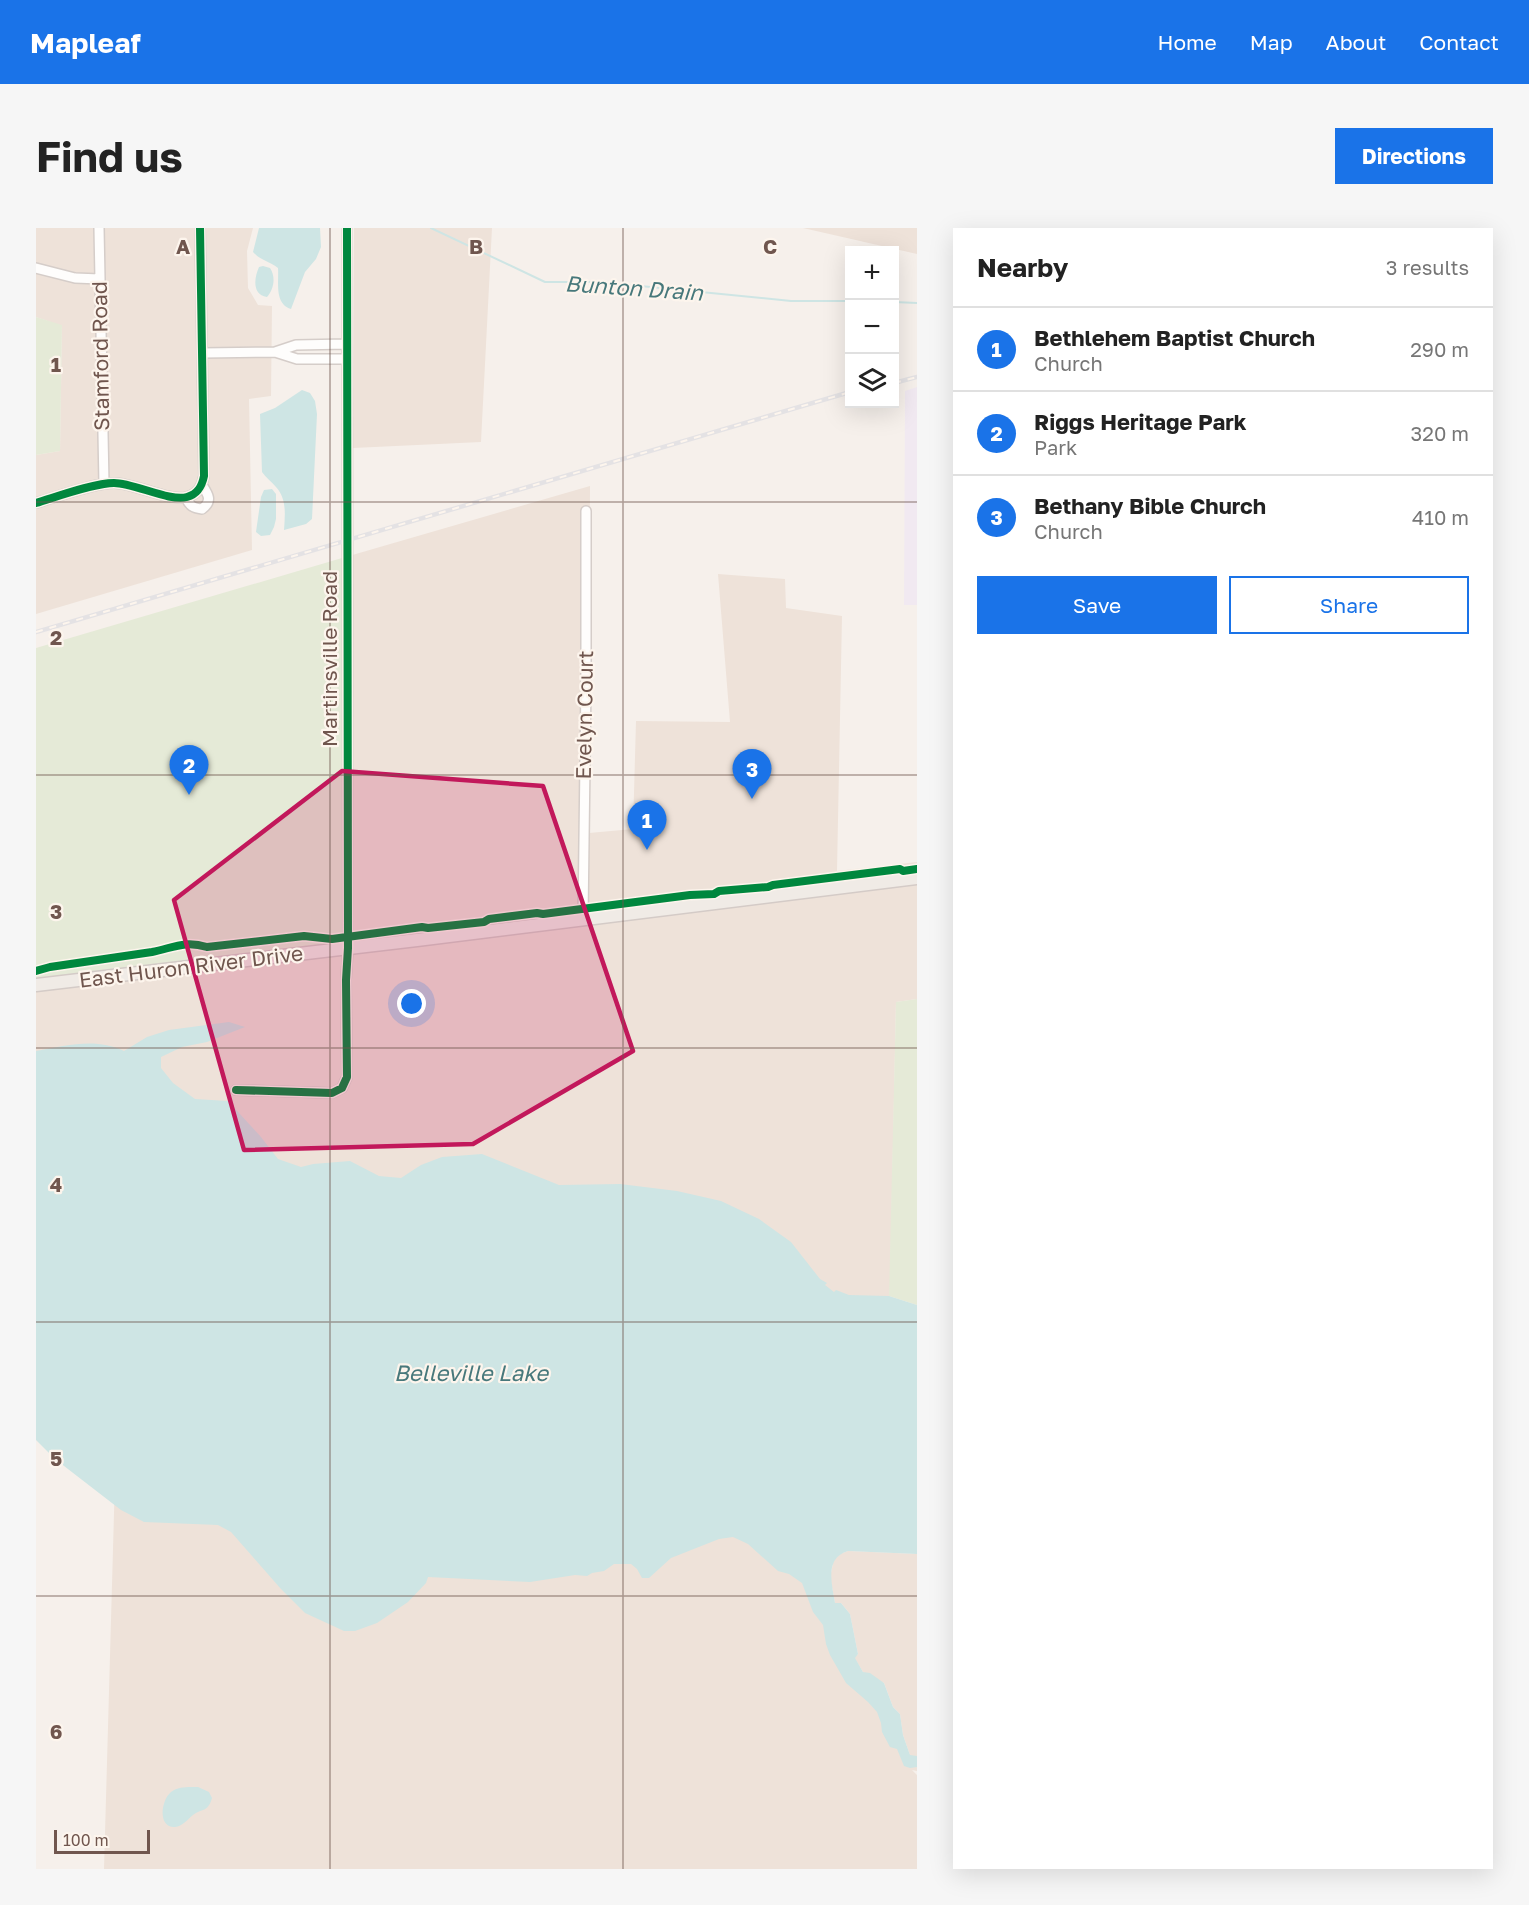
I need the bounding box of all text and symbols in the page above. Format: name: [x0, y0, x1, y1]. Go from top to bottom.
text: Mapleaf: [30, 26, 141, 59]
text: Home: [1157, 29, 1217, 55]
text: Map: [1250, 29, 1293, 55]
text: About: [1326, 29, 1386, 55]
text: Contact: [1419, 29, 1499, 55]
button: Directions: [1335, 128, 1493, 184]
text: Find us: [36, 131, 183, 181]
text: A: [176, 234, 190, 258]
text: B: [469, 234, 483, 258]
text: C: [763, 234, 777, 258]
map controls: [845, 246, 899, 408]
button: +: [845, 246, 899, 300]
text: Nearby: [977, 252, 1068, 283]
text: 3 results: [1386, 255, 1469, 279]
water label: Bunton Drain: [564, 269, 705, 306]
street label: Stamford Road: [86, 281, 114, 431]
button: −: [845, 300, 899, 354]
text: Bethlehem Baptist Church: [1034, 324, 1315, 351]
text: 1: [991, 337, 1002, 361]
text: 290 m: [1410, 337, 1469, 361]
text: Church: [1034, 351, 1103, 375]
text: 1: [51, 352, 61, 376]
button: layers: [845, 354, 899, 408]
text: Riggs Heritage Park: [1034, 408, 1247, 435]
text: 2: [990, 421, 1003, 445]
text: 320 m: [1411, 421, 1469, 445]
text: Park: [1034, 435, 1077, 459]
text: Bethany Bible Church: [1034, 492, 1266, 519]
text: 3: [990, 505, 1003, 529]
text: 410 m: [1412, 505, 1469, 529]
text: Church: [1034, 519, 1103, 543]
street label: Martinsville Road: [316, 571, 342, 747]
button: Save: [977, 576, 1217, 634]
button: Share: [1229, 576, 1469, 634]
text: 2: [50, 625, 62, 649]
street label: Evelyn Court: [570, 650, 598, 780]
pin: 2: [170, 746, 208, 795]
pin: 3: [732, 750, 772, 799]
pin: 1: [628, 800, 666, 850]
text: 3: [50, 899, 62, 923]
street label: East Huron River Drive: [77, 939, 304, 993]
your location: [397, 989, 426, 1018]
text: 4: [50, 1172, 62, 1196]
water label: Belleville Lake: [394, 1359, 550, 1386]
text: 5: [50, 1446, 62, 1470]
text: 6: [50, 1719, 62, 1743]
scale bar: [54, 1827, 150, 1854]
text: 100 m: [63, 1830, 109, 1850]

